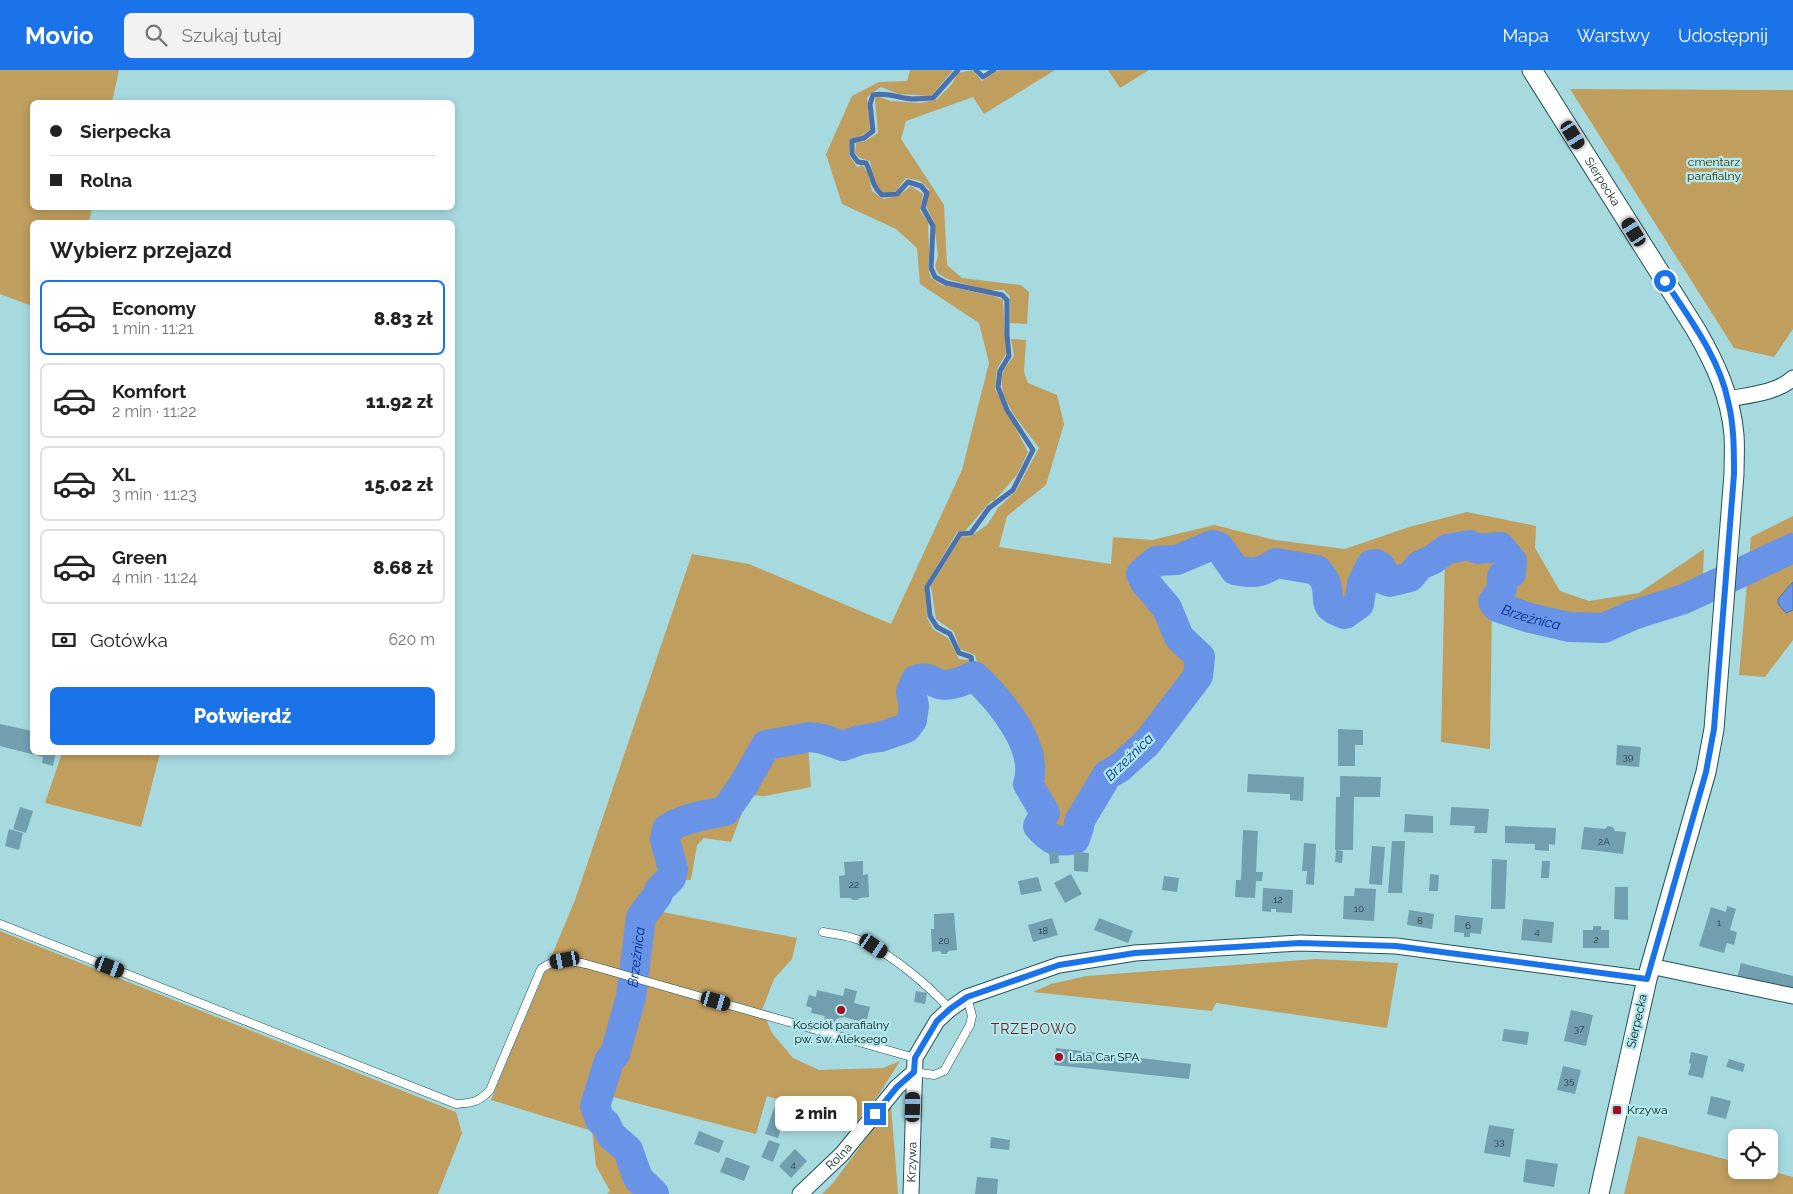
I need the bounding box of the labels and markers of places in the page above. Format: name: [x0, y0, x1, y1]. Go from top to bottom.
marker: Kościół parafialny pw. św. Aleksego: [835, 1004, 847, 1016]
place label: Kościół parafialny pw. św. Aleksego: [793, 1018, 890, 1046]
place label: Lala Car SPA: [1069, 1050, 1139, 1064]
marker: Lala Car SPA: [1053, 1051, 1065, 1063]
place label: Krzywa: [1627, 1103, 1667, 1117]
marker: Krzywa: [1611, 1104, 1623, 1116]

